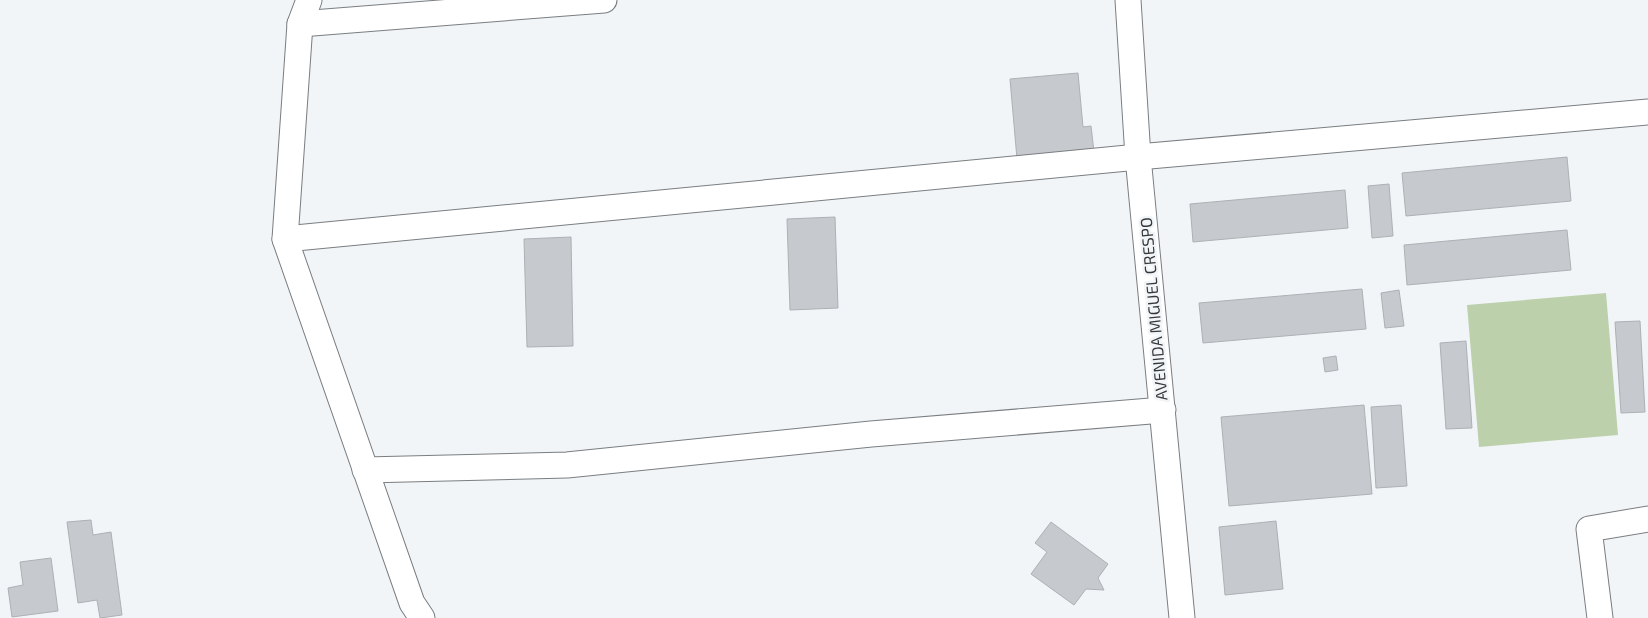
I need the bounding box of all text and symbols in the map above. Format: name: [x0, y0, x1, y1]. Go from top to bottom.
street label: AVENIDA MIGUEL CRESPO: [1136, 217, 1170, 401]

